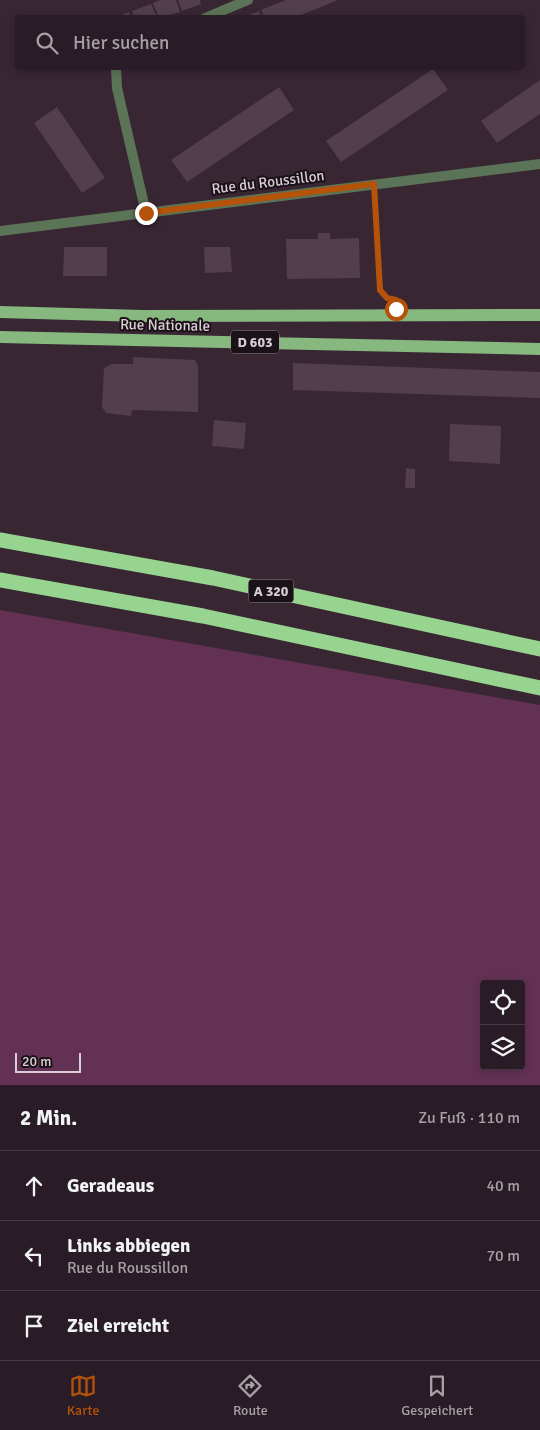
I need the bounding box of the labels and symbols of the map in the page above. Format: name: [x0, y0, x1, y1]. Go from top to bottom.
street label: Rue du Roussillon: [211, 166, 325, 198]
route end: [135, 202, 158, 225]
route start: [385, 298, 408, 321]
street label: Rue Nationale: [120, 315, 210, 335]
road number: D 603: [231, 331, 279, 354]
road number: A 320: [248, 580, 294, 602]
scale bar: [15, 1050, 81, 1073]

